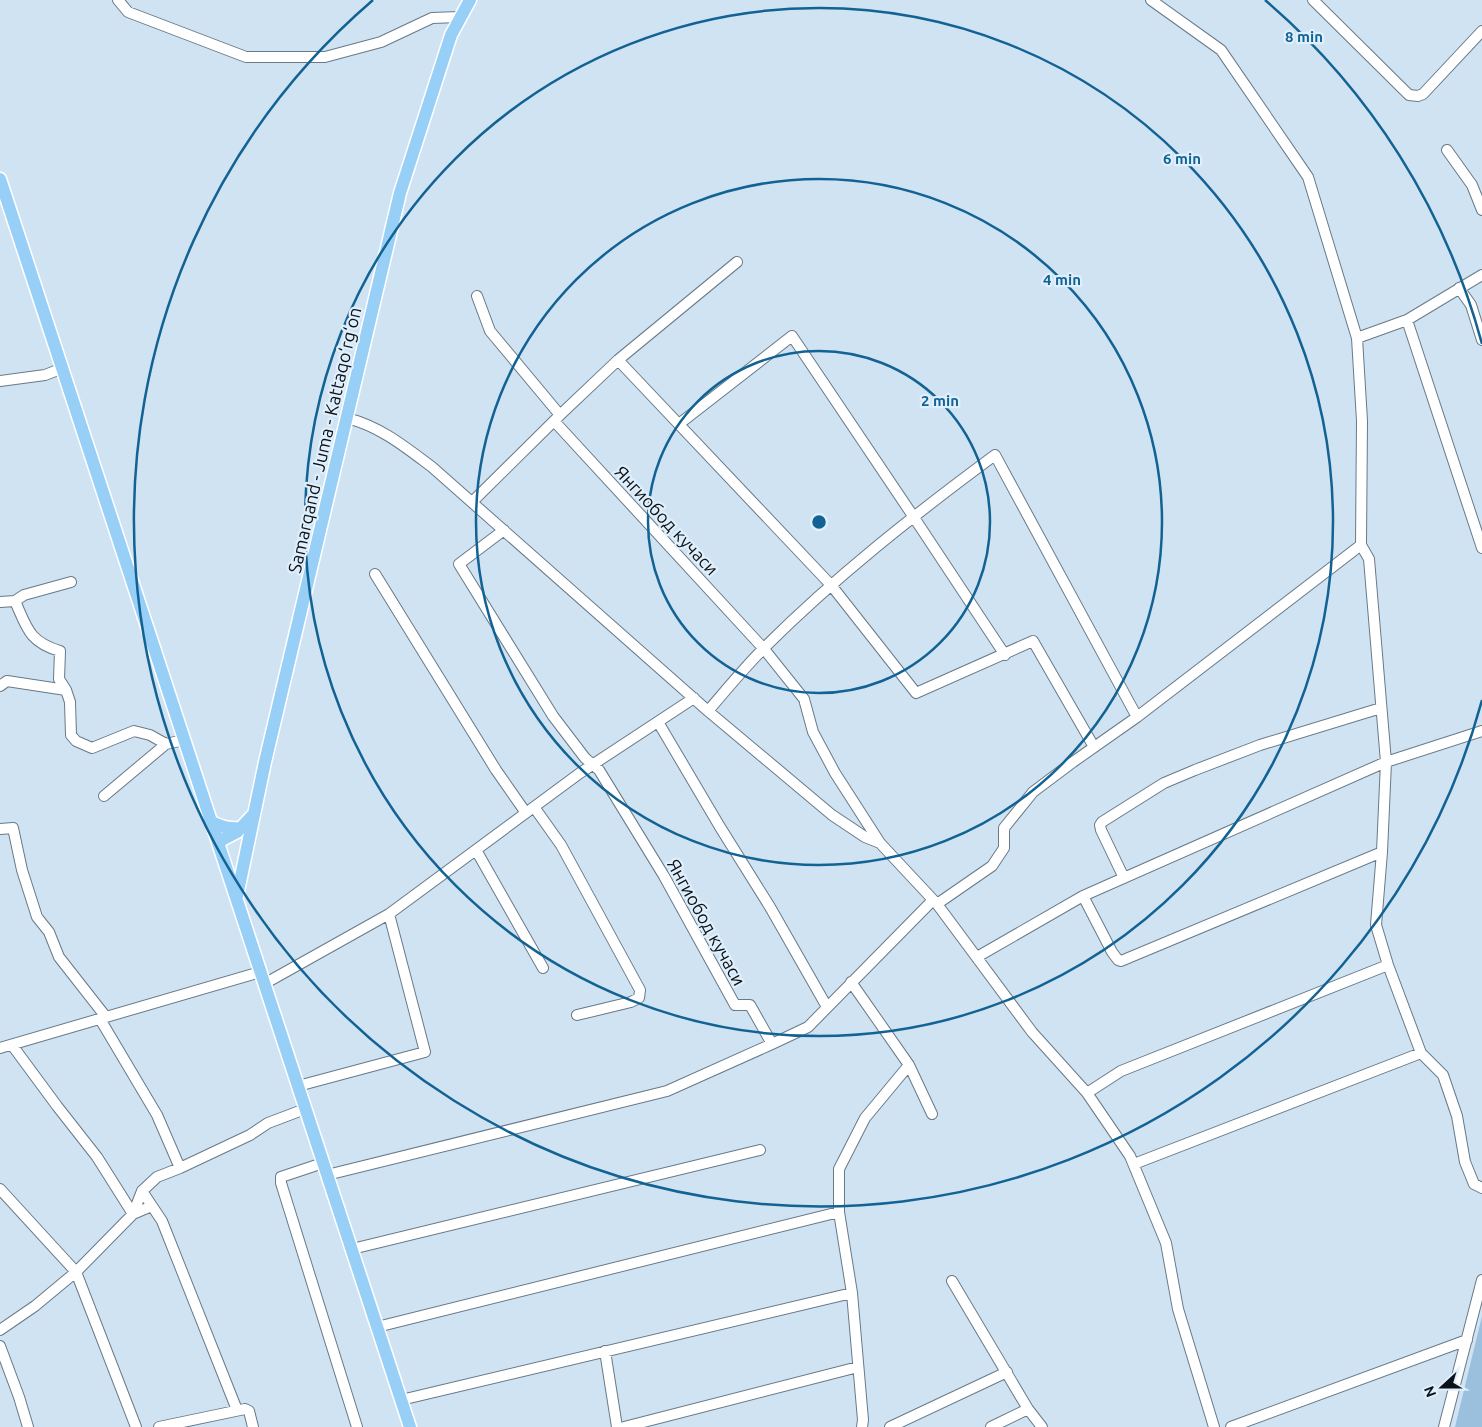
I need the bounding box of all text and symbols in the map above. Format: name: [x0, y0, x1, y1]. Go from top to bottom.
text: 8 min: [1285, 28, 1323, 45]
text: 6 min: [1163, 150, 1201, 167]
text: 4 min: [1043, 271, 1081, 288]
street label: Samarqand - Juma - Kattaqo‘rg‘on: [284, 305, 364, 575]
text: 2 min: [921, 392, 959, 409]
street label: Янгиобод кучаси: [611, 461, 723, 579]
centre of rings: [810, 513, 828, 531]
street label: Янгиобод кучаси: [664, 855, 750, 989]
north arrow: [1417, 1362, 1467, 1412]
text: N: [1421, 1384, 1439, 1399]

